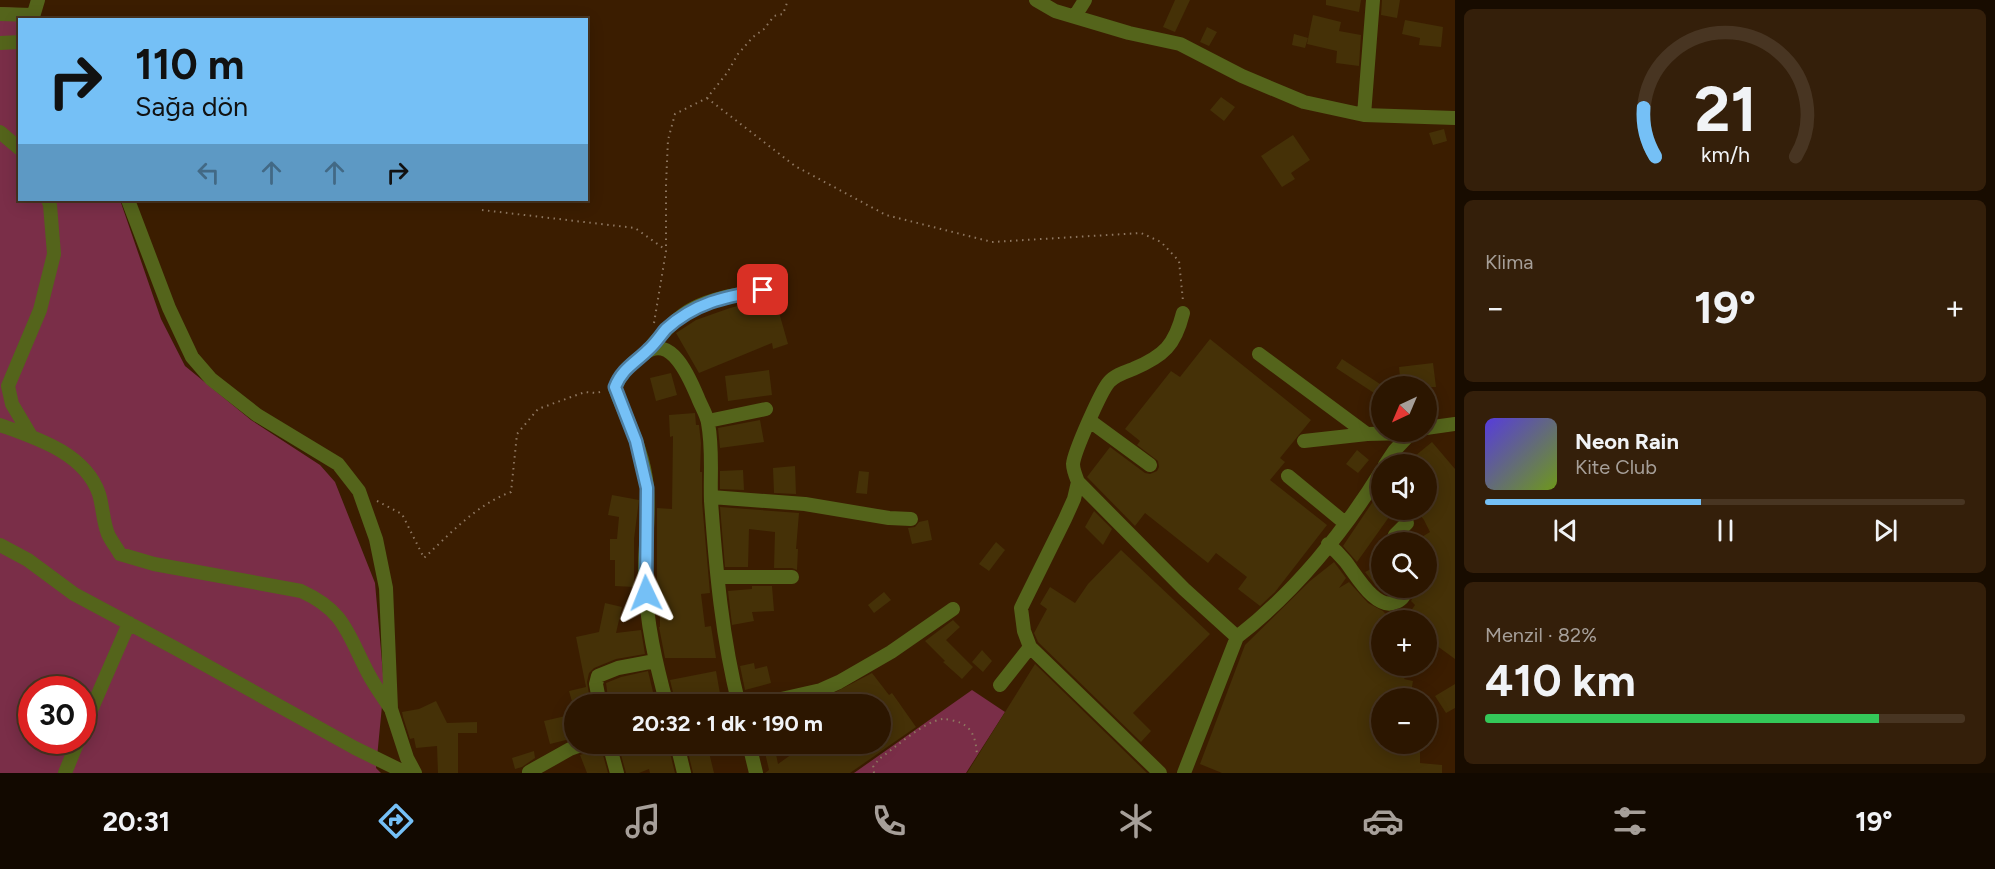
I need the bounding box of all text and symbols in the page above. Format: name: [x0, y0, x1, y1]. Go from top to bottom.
text: 110 m: [135, 39, 244, 90]
icon: right: [36, 42, 114, 120]
text: 21: [1694, 72, 1756, 147]
text: Sağa dön: [135, 90, 248, 123]
text: km/h: [1701, 142, 1749, 167]
icon: left: [192, 156, 225, 189]
icon: ahead: [255, 156, 288, 189]
icon: ahead: [318, 156, 351, 189]
icon: right: [381, 156, 414, 189]
text: Klima: [1485, 250, 1533, 274]
pin: [737, 264, 788, 315]
icon: arrive: [746, 273, 779, 306]
text: 19°: [1694, 280, 1756, 334]
text: −: [1485, 288, 1506, 327]
text: +: [1944, 288, 1965, 327]
north arrow: [1371, 376, 1437, 442]
map controls: [1371, 376, 1437, 754]
text: Neon Rain: [1575, 428, 1679, 455]
button: sound: [1371, 454, 1437, 520]
text: Kite Club: [1575, 455, 1657, 479]
icon: previous: [1549, 514, 1582, 547]
icon: pause: [1709, 514, 1742, 547]
icon: next: [1869, 514, 1902, 547]
button: search: [1371, 532, 1437, 598]
position arrow: [614, 561, 678, 625]
button: +: [1371, 610, 1437, 676]
text: Menzil · 82%: [1485, 623, 1597, 647]
text: 410 km: [1485, 653, 1636, 707]
speed limit sign: 30: [18, 676, 96, 754]
button: −: [1371, 688, 1437, 754]
text: 20:32 · 1 dk · 190 m: [632, 710, 823, 737]
icon: directions: [375, 800, 417, 842]
icon: music: [622, 800, 664, 842]
icon: phone: [868, 800, 910, 842]
icon: climate: [1115, 800, 1157, 842]
icon: car: [1362, 800, 1404, 842]
icon: filters: [1609, 800, 1651, 842]
text: 20:31: [102, 805, 170, 838]
text: 19°: [1855, 805, 1893, 838]

